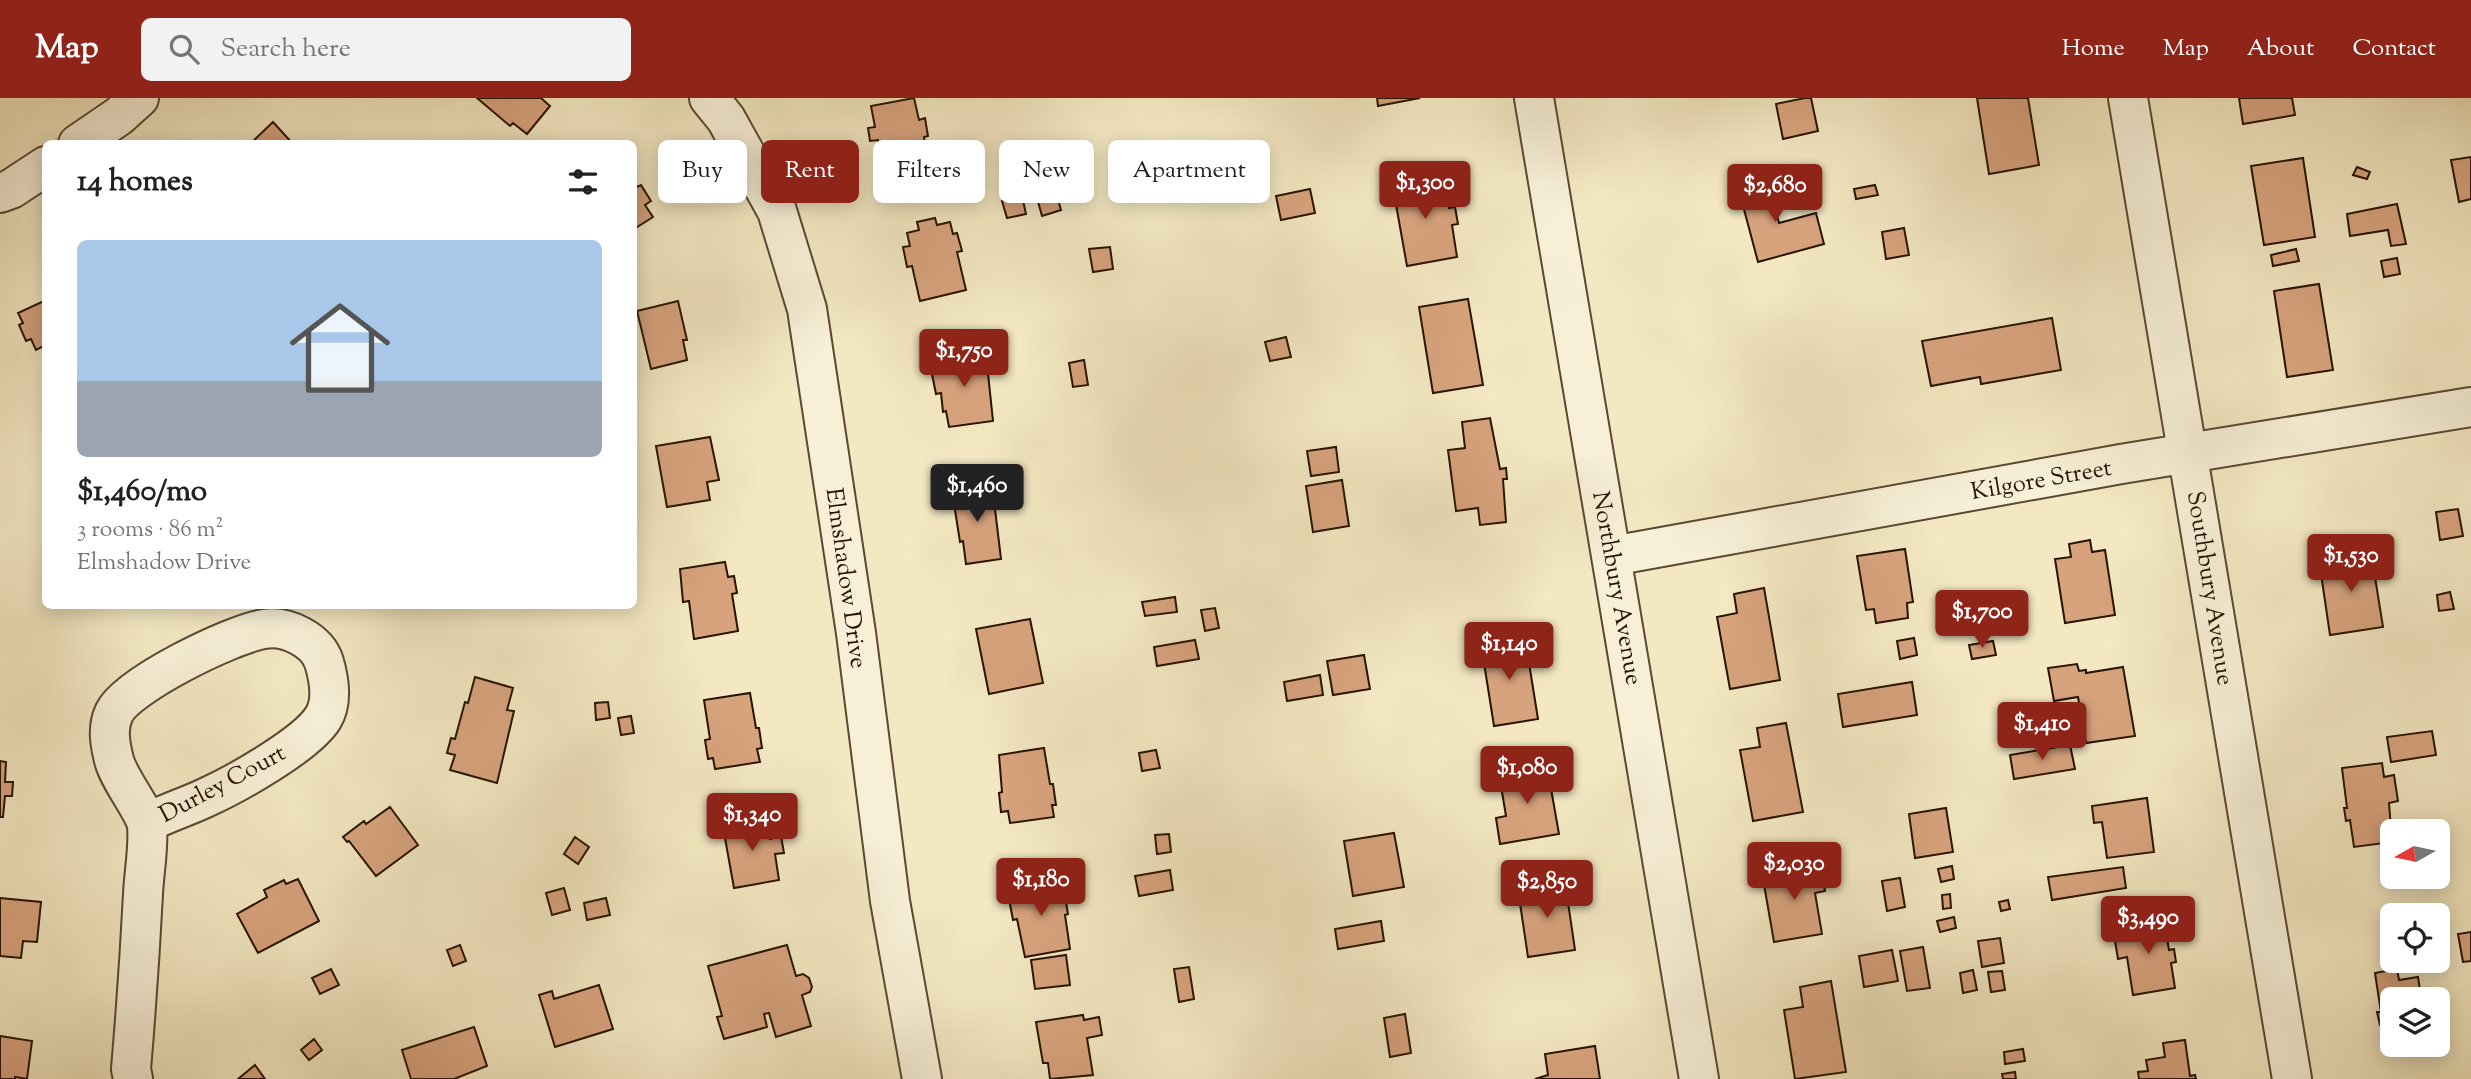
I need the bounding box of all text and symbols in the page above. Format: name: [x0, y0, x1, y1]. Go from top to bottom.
search box: [141, 18, 631, 81]
text: Map: [35, 25, 99, 73]
icon: search: [165, 30, 203, 68]
text: Search here: [221, 31, 351, 68]
text: Home: [2062, 32, 2125, 66]
text: Map: [2163, 32, 2209, 66]
text: About: [2247, 32, 2314, 66]
text: Contact: [2352, 32, 2436, 66]
chip: Buy: [658, 140, 747, 203]
chip: Rent: [761, 140, 859, 203]
chip: Filters: [873, 140, 985, 203]
chip: New: [999, 140, 1094, 203]
chip: Apartment: [1108, 140, 1270, 203]
text: 14 homes: [77, 161, 193, 204]
pin: $1,300: [1368, 162, 1482, 221]
icon: filters: [564, 163, 602, 201]
pin: $2,680: [1718, 164, 1832, 224]
text: $1,300: [1395, 167, 1455, 200]
text: $2,680: [1743, 170, 1807, 203]
icon: home: [277, 285, 403, 411]
pin: $1,750: [907, 330, 1021, 389]
text: $1,750: [935, 335, 993, 368]
street label: Kilgore Street: [1968, 452, 2115, 510]
pin: $1,460: [920, 464, 1034, 524]
text: $1,460: [947, 470, 1007, 503]
text: $1,460/mo: [77, 471, 207, 514]
street label: Elmshadow Drive: [816, 486, 875, 671]
street label: Northbury Avenue: [1582, 489, 1650, 688]
street label: Southbury Avenue: [2177, 489, 2241, 688]
text: 3 rooms · 86 m²: [77, 514, 223, 547]
pin: $1,530: [2294, 534, 2408, 594]
text: $1,530: [2323, 540, 2379, 573]
text: Elmshadow Drive: [77, 547, 251, 580]
pin: $1,700: [1925, 590, 2039, 650]
text: $1,700: [1951, 596, 2013, 629]
pin: $1,140: [1452, 622, 1566, 682]
text: $1,140: [1480, 628, 1538, 661]
pin: $1,410: [1985, 702, 2099, 762]
text: $1,410: [2013, 708, 2071, 741]
street label: Durley Court: [154, 737, 292, 832]
pin: $1,080: [1470, 746, 1584, 806]
text: $1,080: [1497, 752, 1558, 785]
pin: $1,340: [695, 794, 809, 853]
text: $1,340: [723, 799, 781, 832]
north arrow: [2380, 819, 2450, 889]
map controls: [2380, 819, 2450, 1057]
pin: $2,030: [1737, 842, 1851, 902]
text: $2,030: [1763, 848, 1825, 881]
pin: $1,180: [984, 858, 1098, 918]
pin: $2,850: [1490, 860, 1604, 920]
text: $1,180: [1012, 864, 1070, 897]
text: $2,850: [1517, 866, 1577, 899]
pin: $3,490: [2091, 896, 2205, 956]
text: $3,490: [2117, 902, 2179, 935]
button: locate: [2380, 903, 2450, 973]
button: layers: [2380, 987, 2450, 1057]

